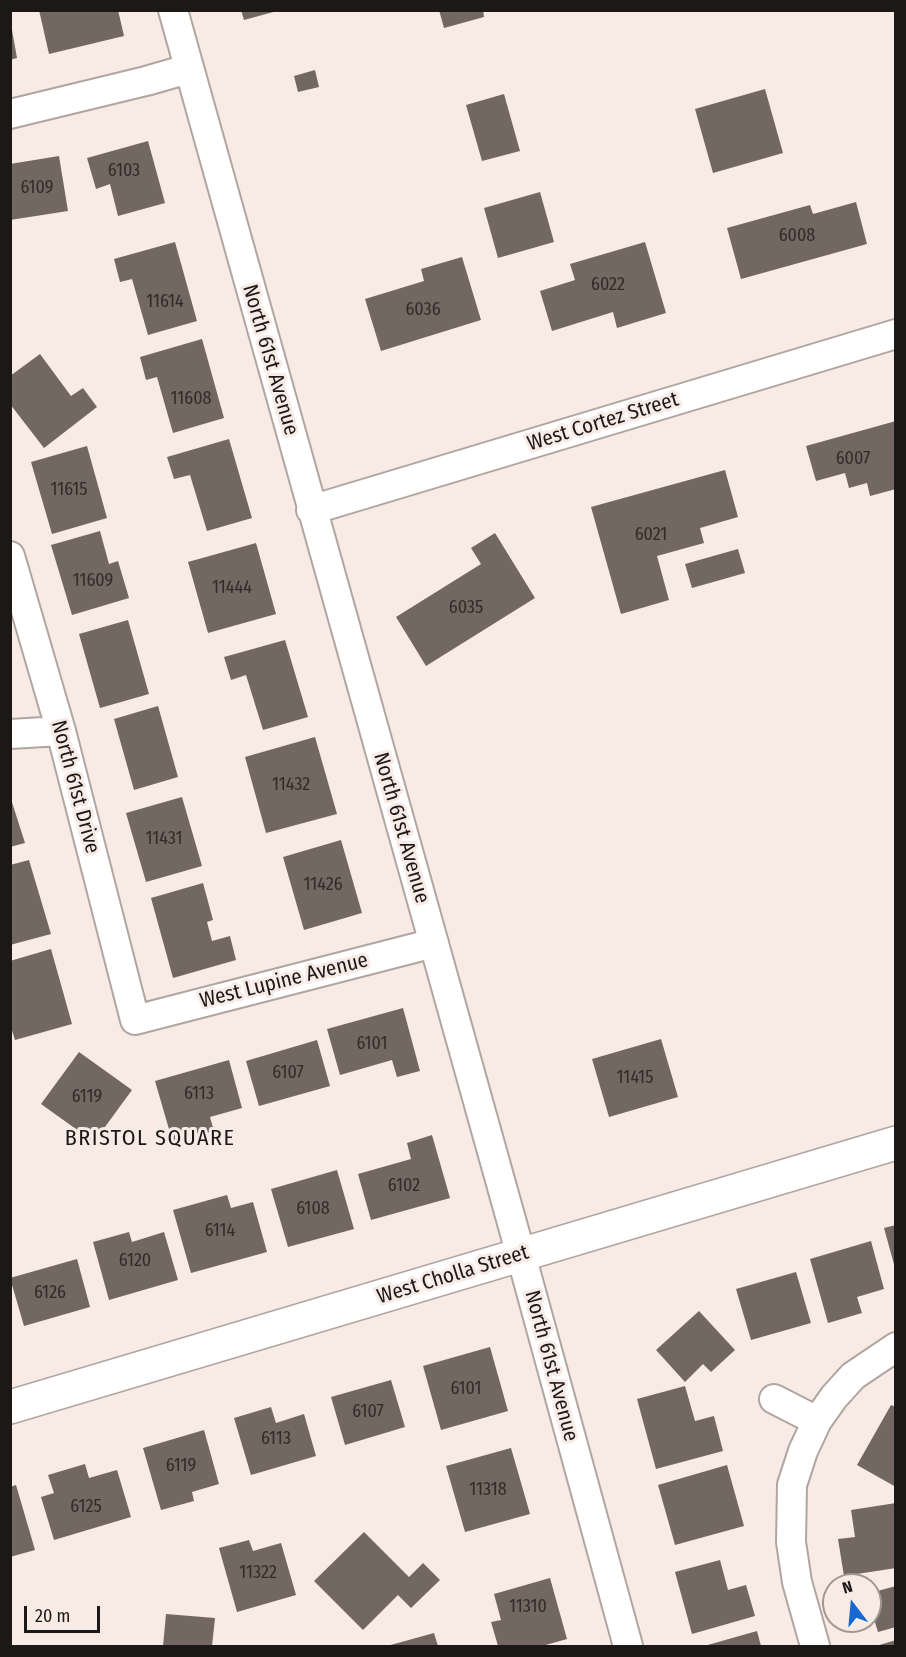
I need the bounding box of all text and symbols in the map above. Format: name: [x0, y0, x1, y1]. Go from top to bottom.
house number: 6103: [108, 160, 140, 182]
house number: 6109: [20, 177, 54, 199]
house number: 6008: [779, 225, 815, 247]
house number: 6022: [591, 274, 625, 296]
street label: North 61st Avenue: [236, 282, 304, 438]
house number: 11614: [146, 291, 184, 313]
house number: 6036: [405, 299, 441, 321]
street label: West Cortez Street: [524, 387, 682, 457]
house number: 11608: [170, 388, 212, 410]
house number: 6007: [836, 448, 870, 470]
house number: 11615: [50, 479, 88, 501]
house number: 6021: [635, 524, 667, 546]
house number: 11609: [73, 570, 113, 592]
house number: 11444: [212, 577, 252, 599]
house number: 6035: [449, 597, 483, 619]
street label: North 61st Drive: [45, 718, 105, 856]
street label: North 61st Avenue: [367, 750, 435, 906]
house number: 11432: [272, 774, 310, 796]
house number: 11431: [146, 828, 182, 850]
house number: 11426: [303, 874, 343, 896]
street label: West Lupine Avenue: [197, 948, 371, 1014]
house number: 6101: [356, 1033, 388, 1055]
house number: 6107: [272, 1062, 304, 1084]
house number: 11415: [617, 1067, 653, 1089]
house number: 6113: [184, 1083, 214, 1105]
house number: 6119: [72, 1086, 102, 1108]
district label: BRISTOL SQUARE: [65, 1126, 235, 1152]
house number: 6102: [388, 1175, 420, 1197]
house number: 6108: [296, 1198, 330, 1220]
house number: 6114: [205, 1220, 235, 1242]
street label: West Cholla Street: [374, 1240, 532, 1310]
house number: 6120: [119, 1250, 151, 1272]
house number: 6126: [34, 1282, 66, 1304]
street label: North 61st Avenue: [519, 1288, 583, 1444]
house number: 6101: [450, 1378, 482, 1400]
house number: 6107: [352, 1401, 384, 1423]
house number: 6113: [261, 1428, 291, 1450]
house number: 6119: [166, 1455, 196, 1477]
house number: 11318: [469, 1479, 507, 1501]
house number: 6125: [70, 1496, 102, 1518]
house number: 11322: [239, 1562, 277, 1584]
north arrow: [822, 1573, 882, 1633]
text: N: [840, 1577, 855, 1598]
scale bar: [27, 1594, 104, 1632]
house number: 11310: [509, 1596, 547, 1618]
text: 20 m: [35, 1605, 70, 1627]

